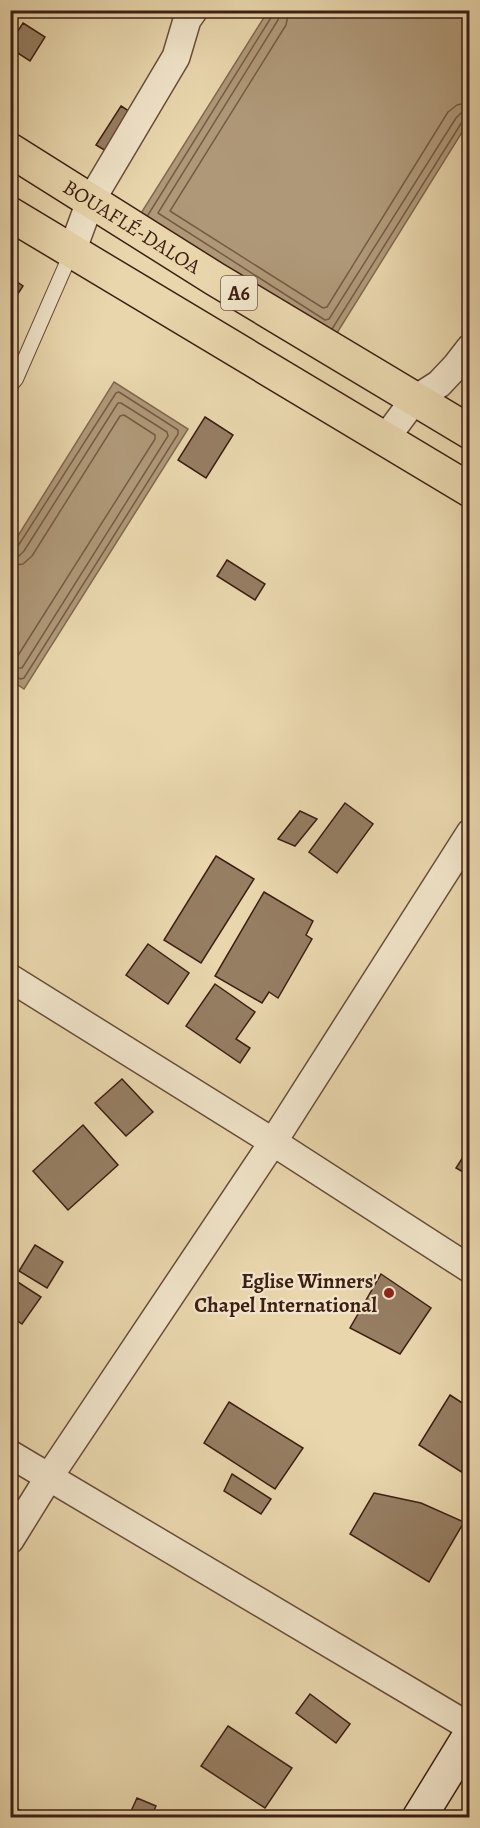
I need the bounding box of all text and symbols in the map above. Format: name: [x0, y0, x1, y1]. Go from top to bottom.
street label: BOUAFLÉ-DALOA: [58, 173, 207, 281]
road number: A6: [221, 276, 257, 310]
place label: Eglise Winners' Chapel International: [194, 1267, 377, 1319]
marker: Eglise Winners' Chapel International: [382, 1286, 396, 1300]

